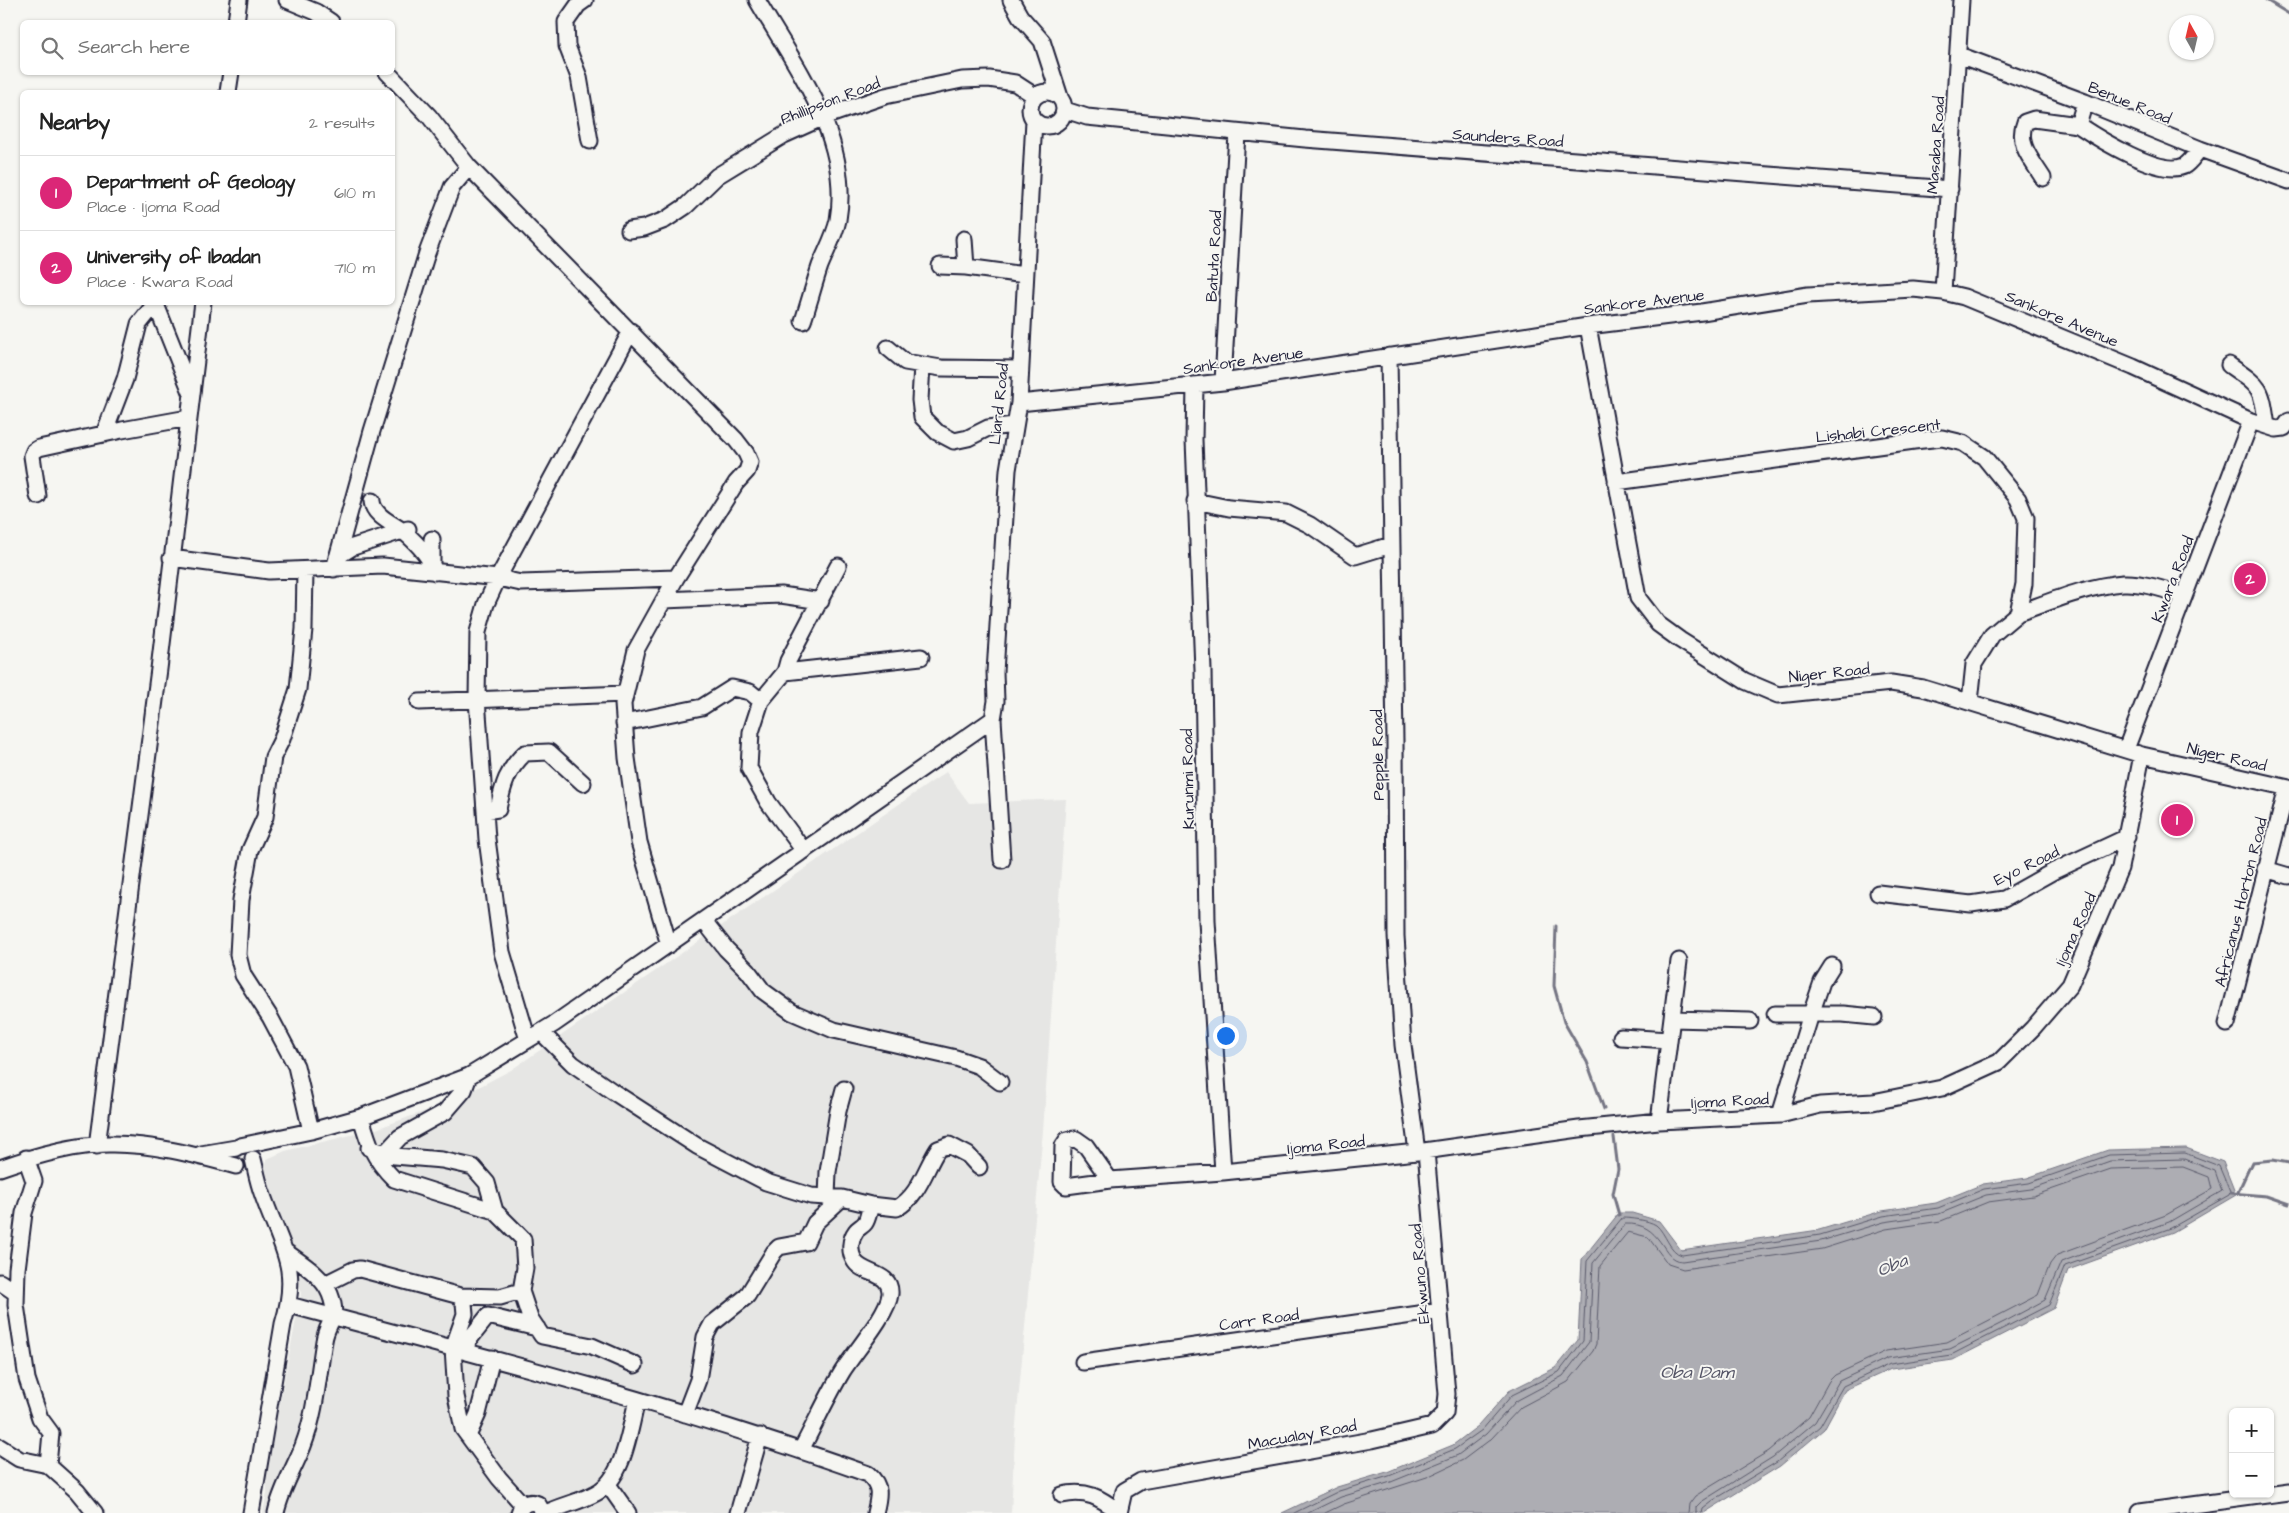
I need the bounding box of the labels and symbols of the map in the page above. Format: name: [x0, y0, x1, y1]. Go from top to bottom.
north arrow: [2169, 15, 2214, 60]
street label: Phillipson Road: [777, 72, 883, 130]
street label: Benue Road: [2085, 76, 2175, 130]
street label: Masaba Road: [1922, 96, 1950, 195]
street label: Saunders Road: [1452, 123, 1564, 153]
street label: Batuta Road: [1201, 210, 1227, 303]
street label: Sankore Avenue: [1583, 284, 1706, 320]
street label: Sankore Avenue: [2002, 285, 2122, 353]
street label: Sankore Avenue: [1182, 342, 1305, 380]
street label: Liard Road: [984, 362, 1014, 446]
street label: Lishabi Crescent: [1815, 413, 1942, 448]
street label: Kwara Road: [2146, 533, 2199, 626]
pin: 2: [2234, 560, 2266, 598]
street label: Niger Road: [1788, 658, 1871, 689]
street label: Pepple Road: [1366, 709, 1390, 801]
street label: Kurunmi Road: [1176, 728, 1200, 830]
street label: Niger Road: [2184, 737, 2269, 778]
pin: 1: [2161, 801, 2193, 839]
street label: Africanus Horton Road: [2209, 815, 2273, 989]
street label: Eyo Road: [1990, 841, 2063, 892]
street label: Ijoma Road: [2050, 889, 2102, 970]
your location: [1213, 1023, 1239, 1049]
street label: Ijoma Road: [1691, 1088, 1770, 1114]
street label: Ijoma Road: [1286, 1130, 1366, 1160]
street label: Ekwuno Road: [1405, 1223, 1435, 1325]
water label: Oba: [1873, 1248, 1912, 1283]
street label: Carr Road: [1218, 1304, 1300, 1336]
water label: Oba Dam: [1660, 1360, 1736, 1385]
street label: Macualay Road: [1246, 1415, 1359, 1456]

